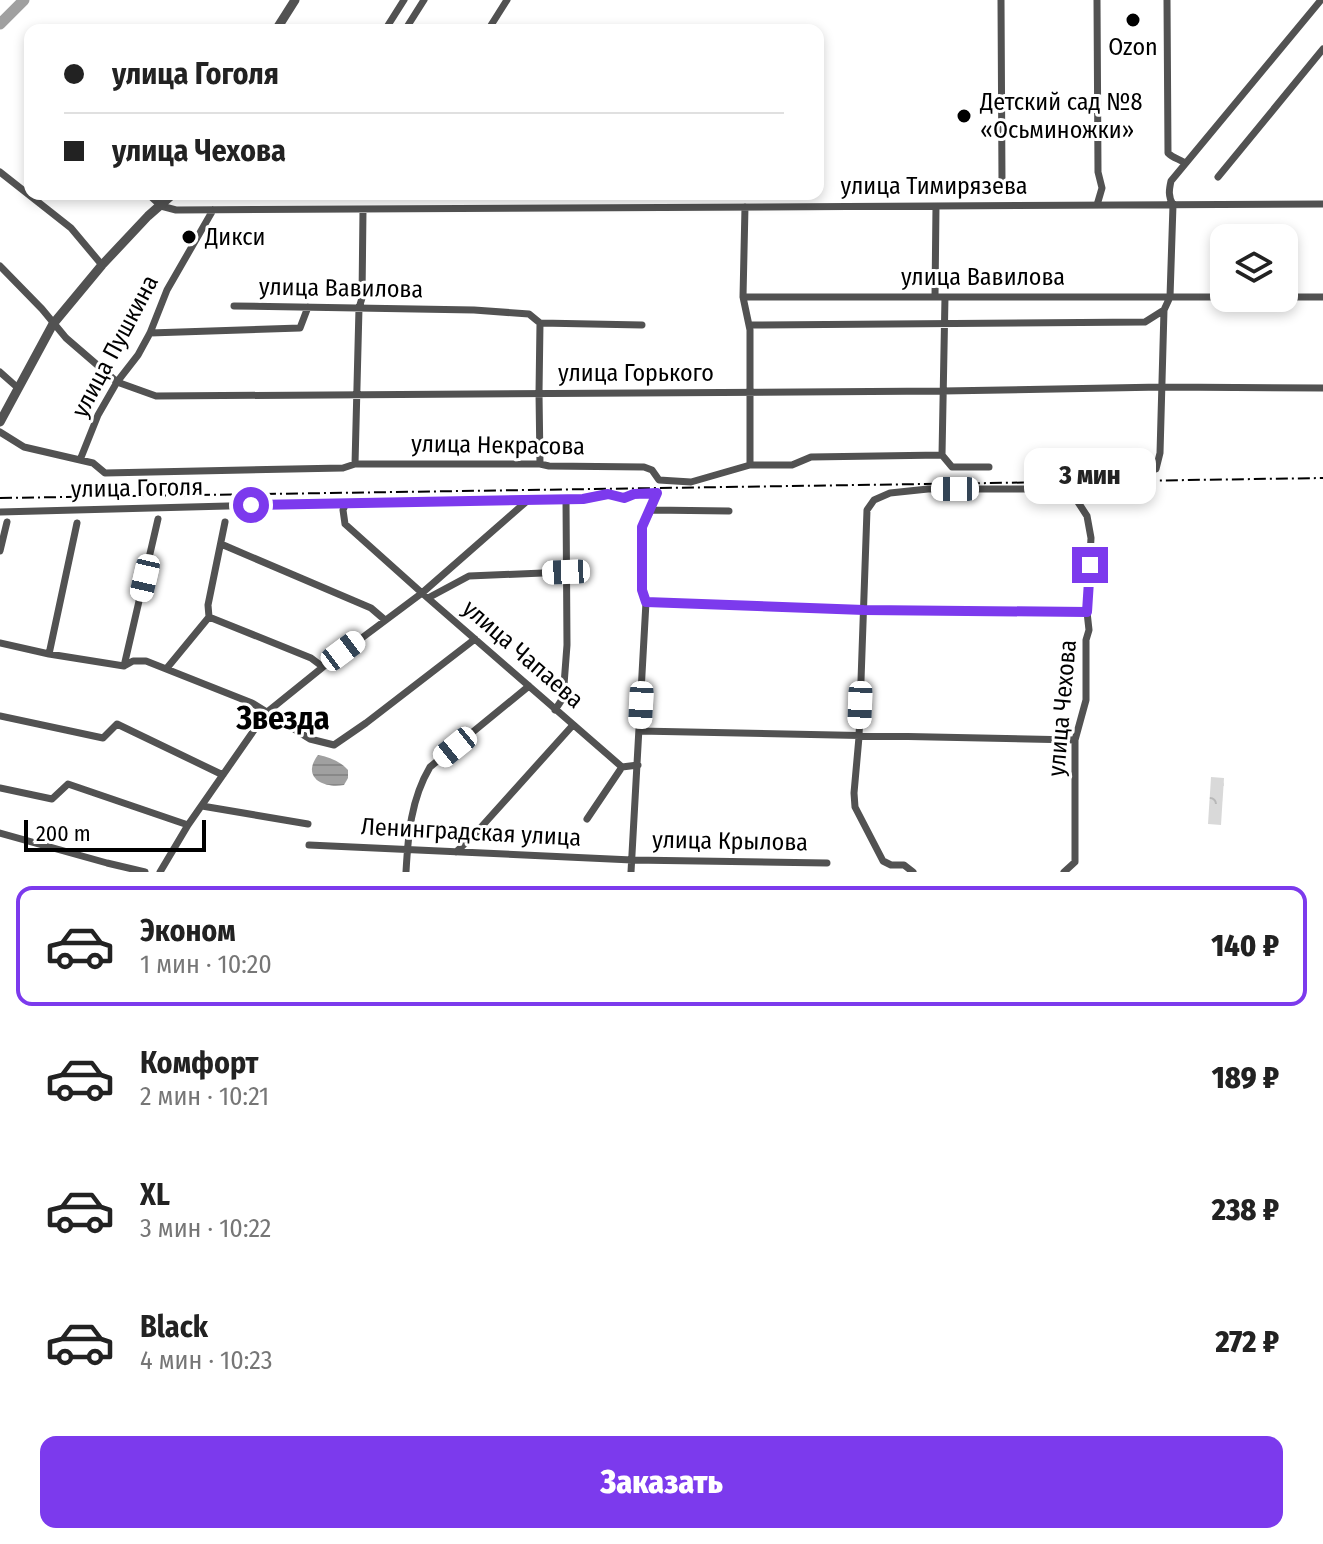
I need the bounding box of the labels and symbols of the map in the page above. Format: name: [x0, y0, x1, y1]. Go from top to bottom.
marker: Ozon: [1124, 11, 1142, 29]
place label: Ozon: [1108, 33, 1158, 61]
place label: Детский сад №8 «Осьминожки»: [979, 88, 1142, 144]
marker: Детский сад №8 «Осьминожки»: [955, 107, 973, 125]
street label: улица Тимирязева: [841, 172, 1027, 200]
place label: Дикси: [204, 223, 265, 251]
marker: Дикси: [180, 228, 198, 246]
street label: улица Вавилова: [901, 263, 1065, 291]
street label: улица Пушкина: [66, 270, 164, 422]
street label: улица Вавилова: [259, 273, 423, 303]
street label: улица Горького: [558, 359, 714, 387]
street label: улица Некрасова: [411, 429, 585, 461]
callout: 3 мин: [1024, 449, 1156, 505]
street label: улица Гоголя: [71, 473, 203, 503]
car: [931, 477, 979, 501]
route start: [233, 487, 269, 523]
route end: [1072, 547, 1108, 583]
car: [128, 552, 162, 604]
car: [542, 559, 590, 585]
street label: улица Чапаева: [457, 594, 589, 714]
car: [317, 627, 369, 675]
street label: улица Чехова: [1042, 639, 1082, 777]
car: [628, 680, 654, 730]
car: [847, 681, 873, 729]
district label: Звезда: [235, 699, 330, 737]
car: [429, 723, 481, 771]
street label: Ленинградская улица: [360, 812, 582, 852]
scale bar: [24, 816, 206, 852]
street label: улица Крылова: [652, 826, 808, 856]

